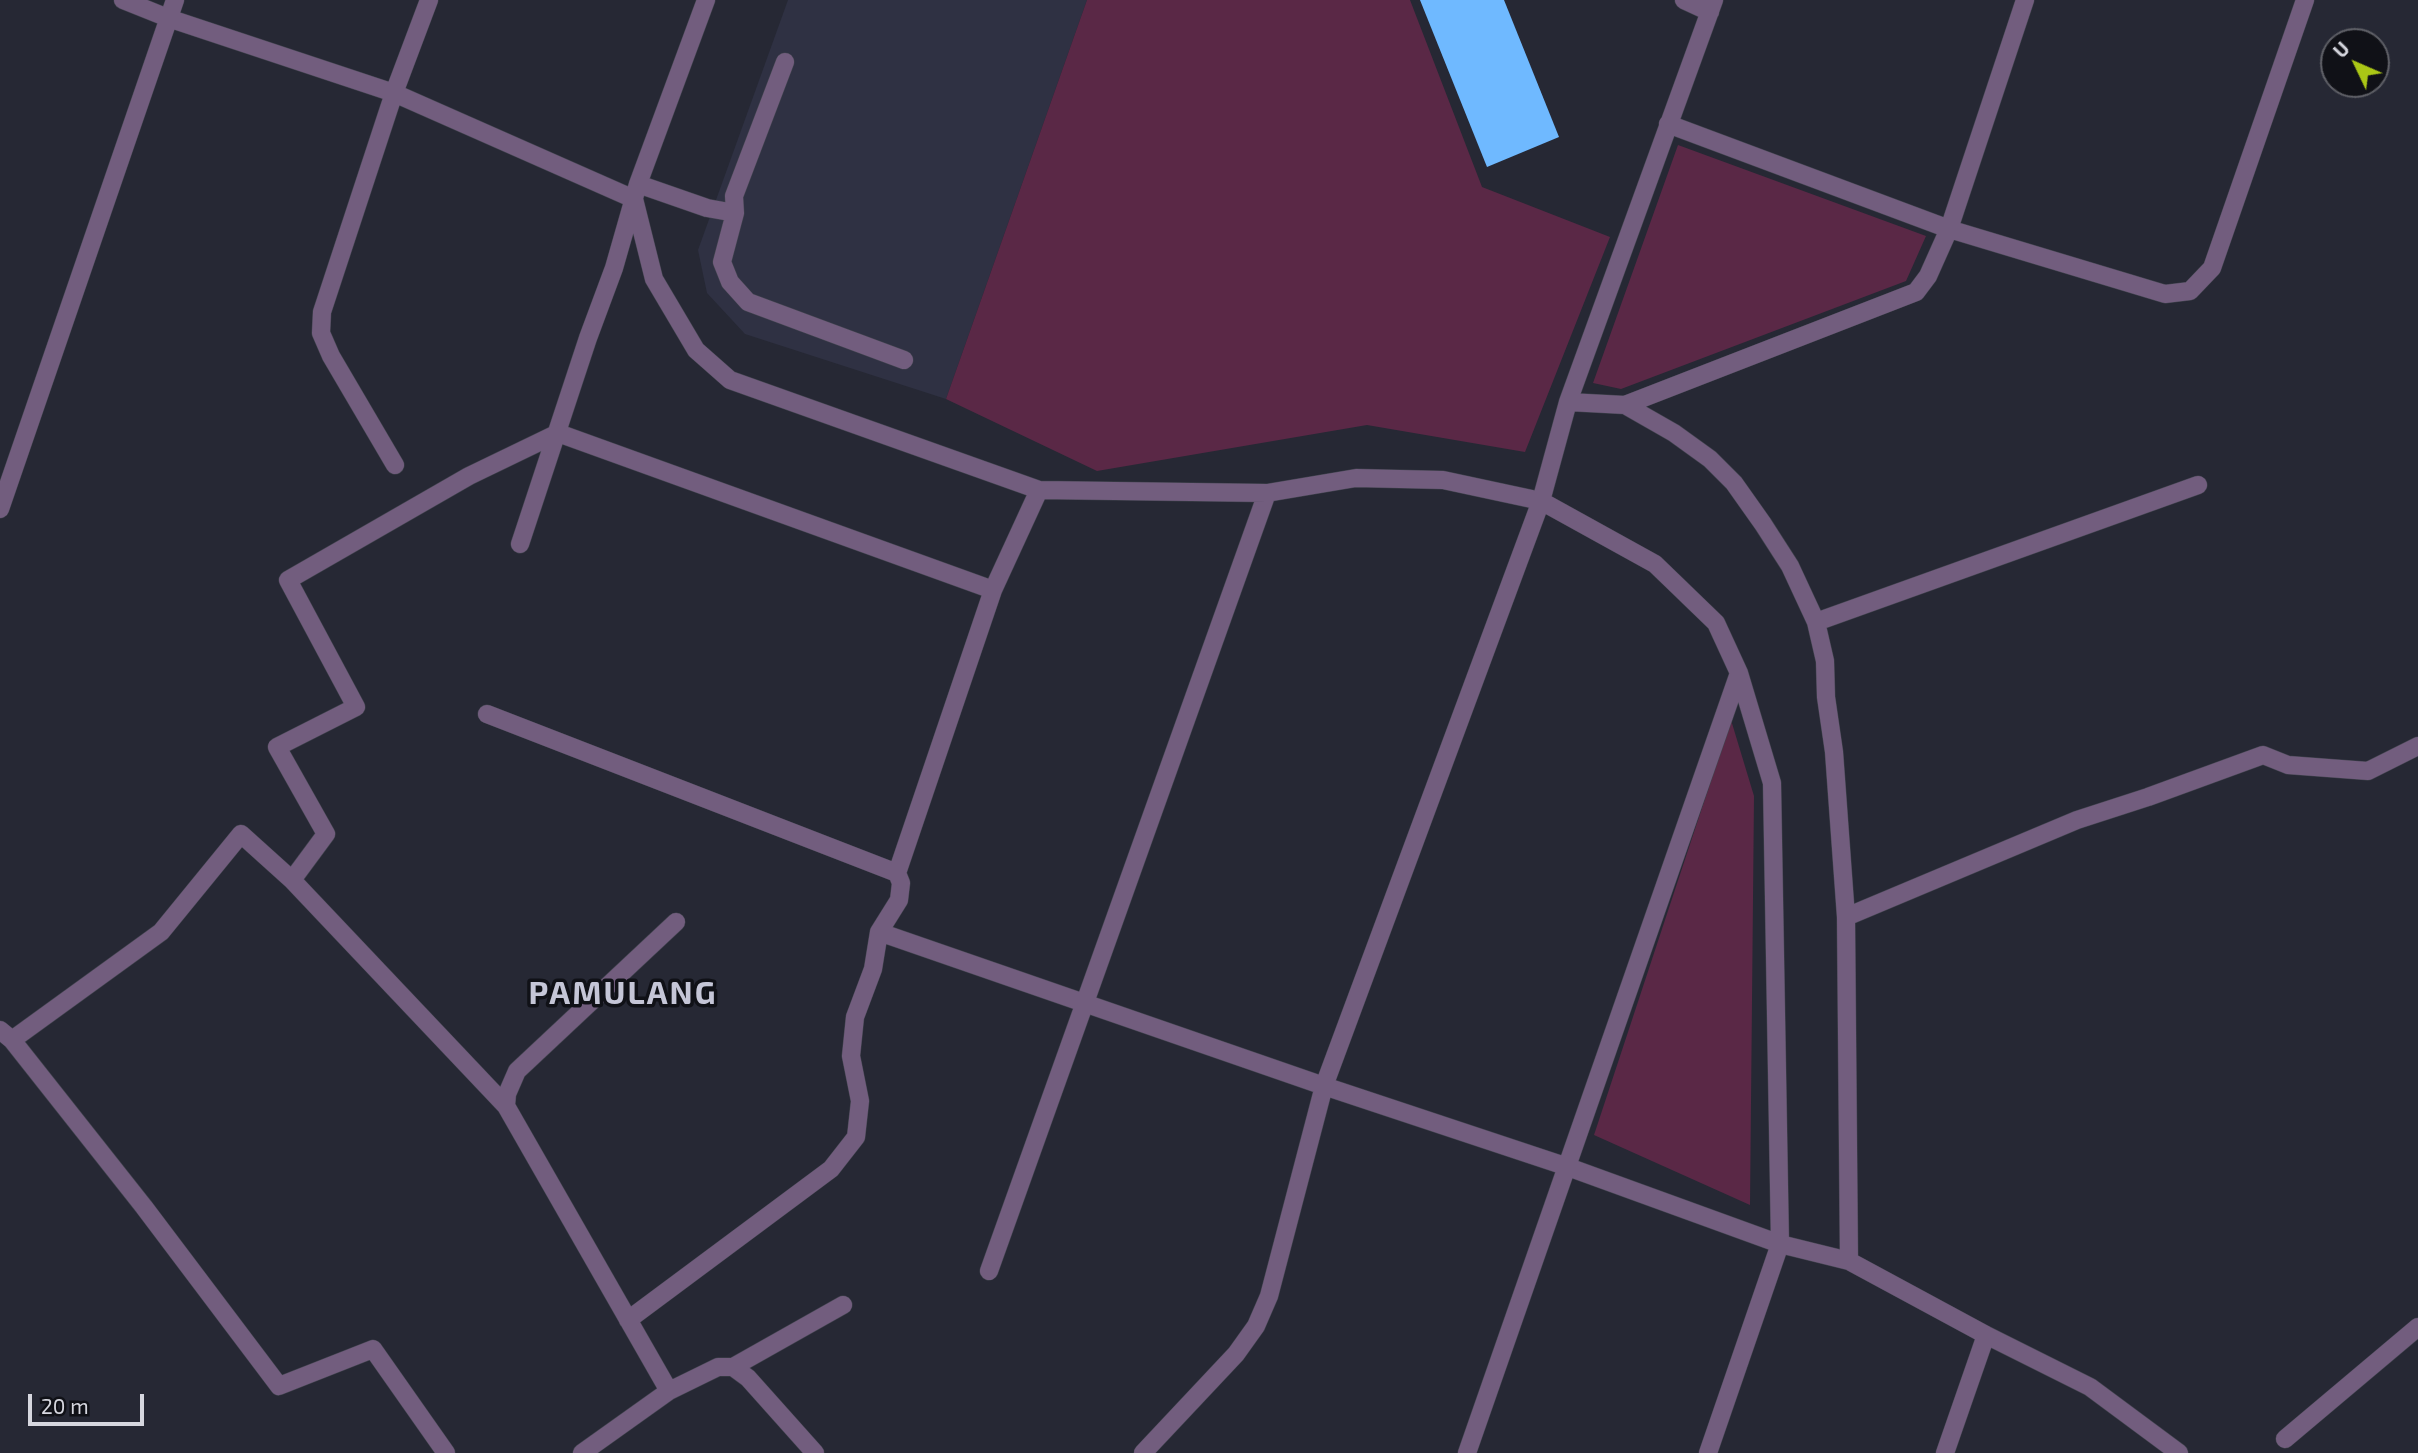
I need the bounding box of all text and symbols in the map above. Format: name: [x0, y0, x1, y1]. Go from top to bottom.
north arrow: [2320, 28, 2390, 98]
text: U: [2328, 37, 2354, 62]
district label: PAMULANG: [530, 974, 716, 1012]
scale bar: [32, 1380, 147, 1424]
text: 20 m: [41, 1393, 89, 1418]

